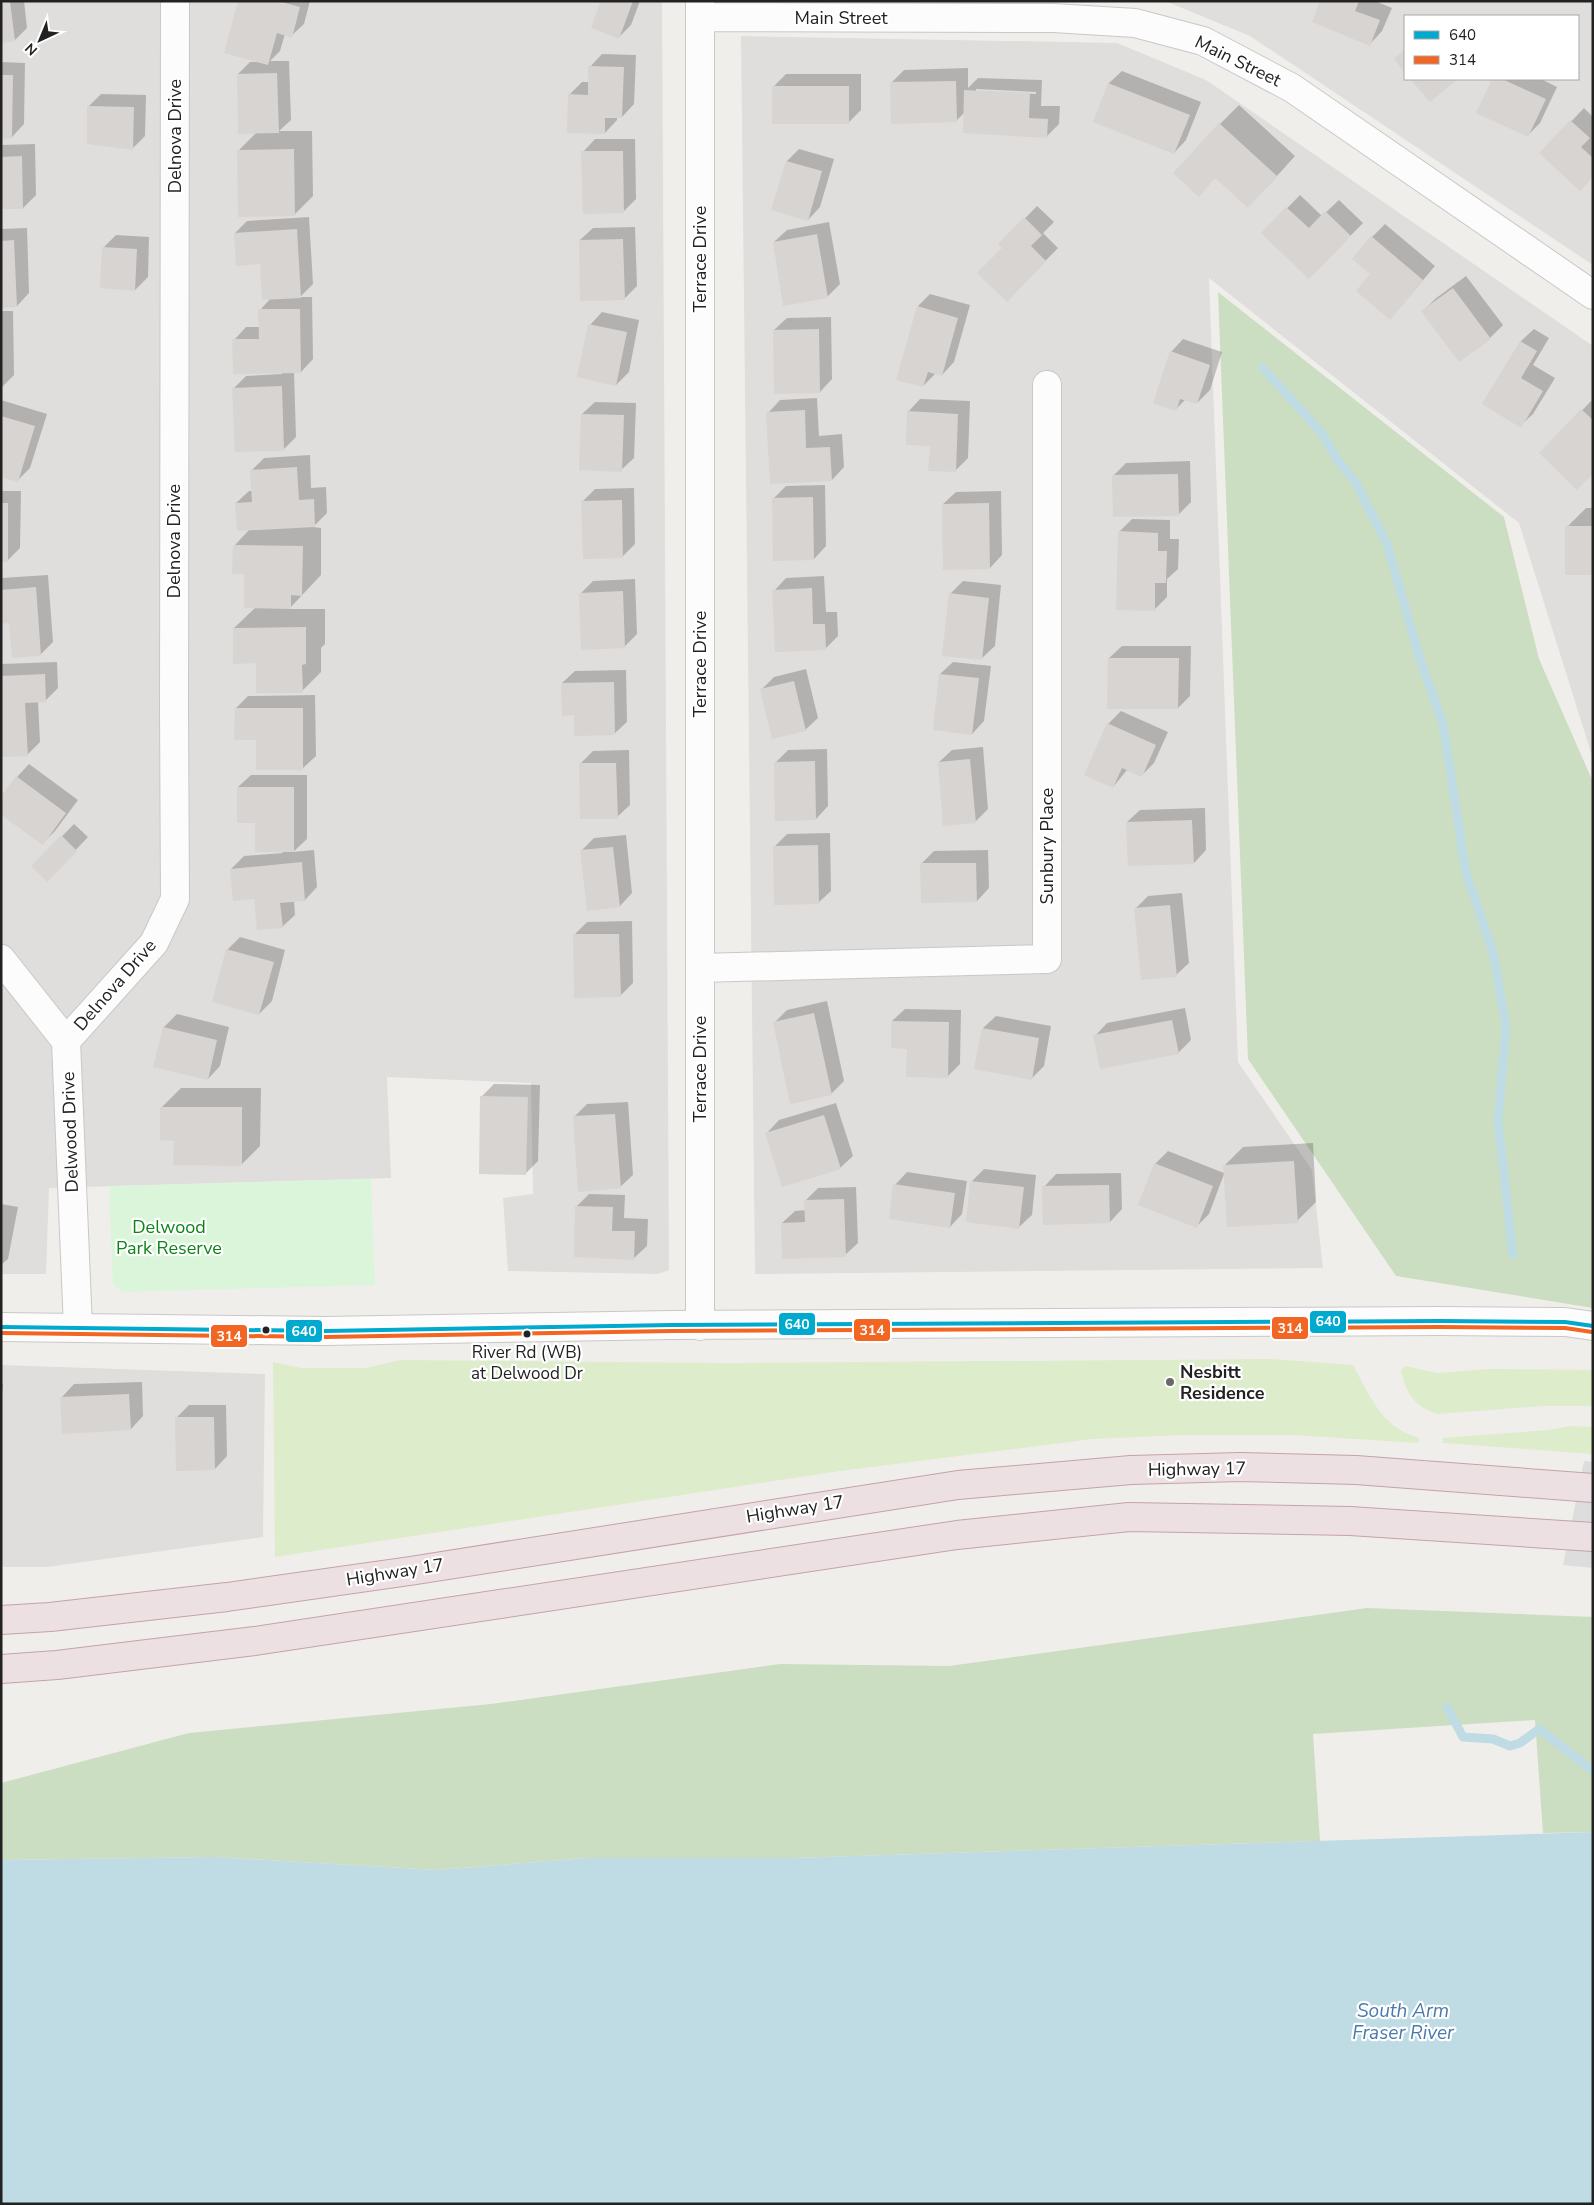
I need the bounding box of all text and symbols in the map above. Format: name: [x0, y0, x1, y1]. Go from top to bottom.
street label: Main Street: [794, 6, 888, 30]
north arrow: [15, 15, 65, 65]
legend: [1404, 15, 1579, 80]
text: 640: [1449, 25, 1476, 45]
street label: Main Street: [1191, 30, 1286, 92]
text: N: [21, 39, 42, 59]
text: 314: [1449, 50, 1476, 70]
street label: Delnova Drive: [163, 79, 187, 193]
street label: Terrace Drive: [688, 206, 712, 312]
street label: Delnova Drive: [162, 484, 186, 598]
street label: Terrace Drive: [688, 611, 712, 717]
street label: Sunbury Place: [1035, 788, 1059, 904]
street label: Delnova Drive: [68, 934, 162, 1036]
street label: Terrace Drive: [688, 1016, 712, 1122]
street label: Delwood Drive: [56, 1071, 84, 1193]
park label: Delwood Park Reserve: [116, 1215, 222, 1260]
line badge: 640: [1309, 1310, 1347, 1334]
line badge: 640: [778, 1312, 816, 1336]
text: 640: [1315, 1312, 1341, 1331]
text: 640: [784, 1315, 810, 1334]
line badge: 314: [1271, 1316, 1309, 1340]
line badge: 314: [853, 1318, 891, 1342]
line badge: 640: [285, 1319, 323, 1343]
text: 314: [1277, 1319, 1303, 1338]
text: 314: [859, 1321, 885, 1340]
text: 640: [291, 1322, 317, 1341]
line badge: 314: [210, 1324, 248, 1348]
unlabelled marker: [261, 1325, 271, 1335]
text: 314: [216, 1327, 242, 1346]
marker: River Rd (WB) at Delwood Dr: [522, 1329, 532, 1339]
place label: River Rd (WB) at Delwood Dr: [471, 1341, 583, 1385]
place label: Nesbitt Residence: [1180, 1360, 1265, 1405]
marker: Nesbitt Residence: [1164, 1376, 1176, 1388]
street label: Highway 17: [1148, 1456, 1246, 1482]
street label: Highway 17: [745, 1489, 845, 1529]
street label: Highway 17: [345, 1552, 445, 1592]
water label: South Arm Fraser River: [1352, 1998, 1455, 2046]

